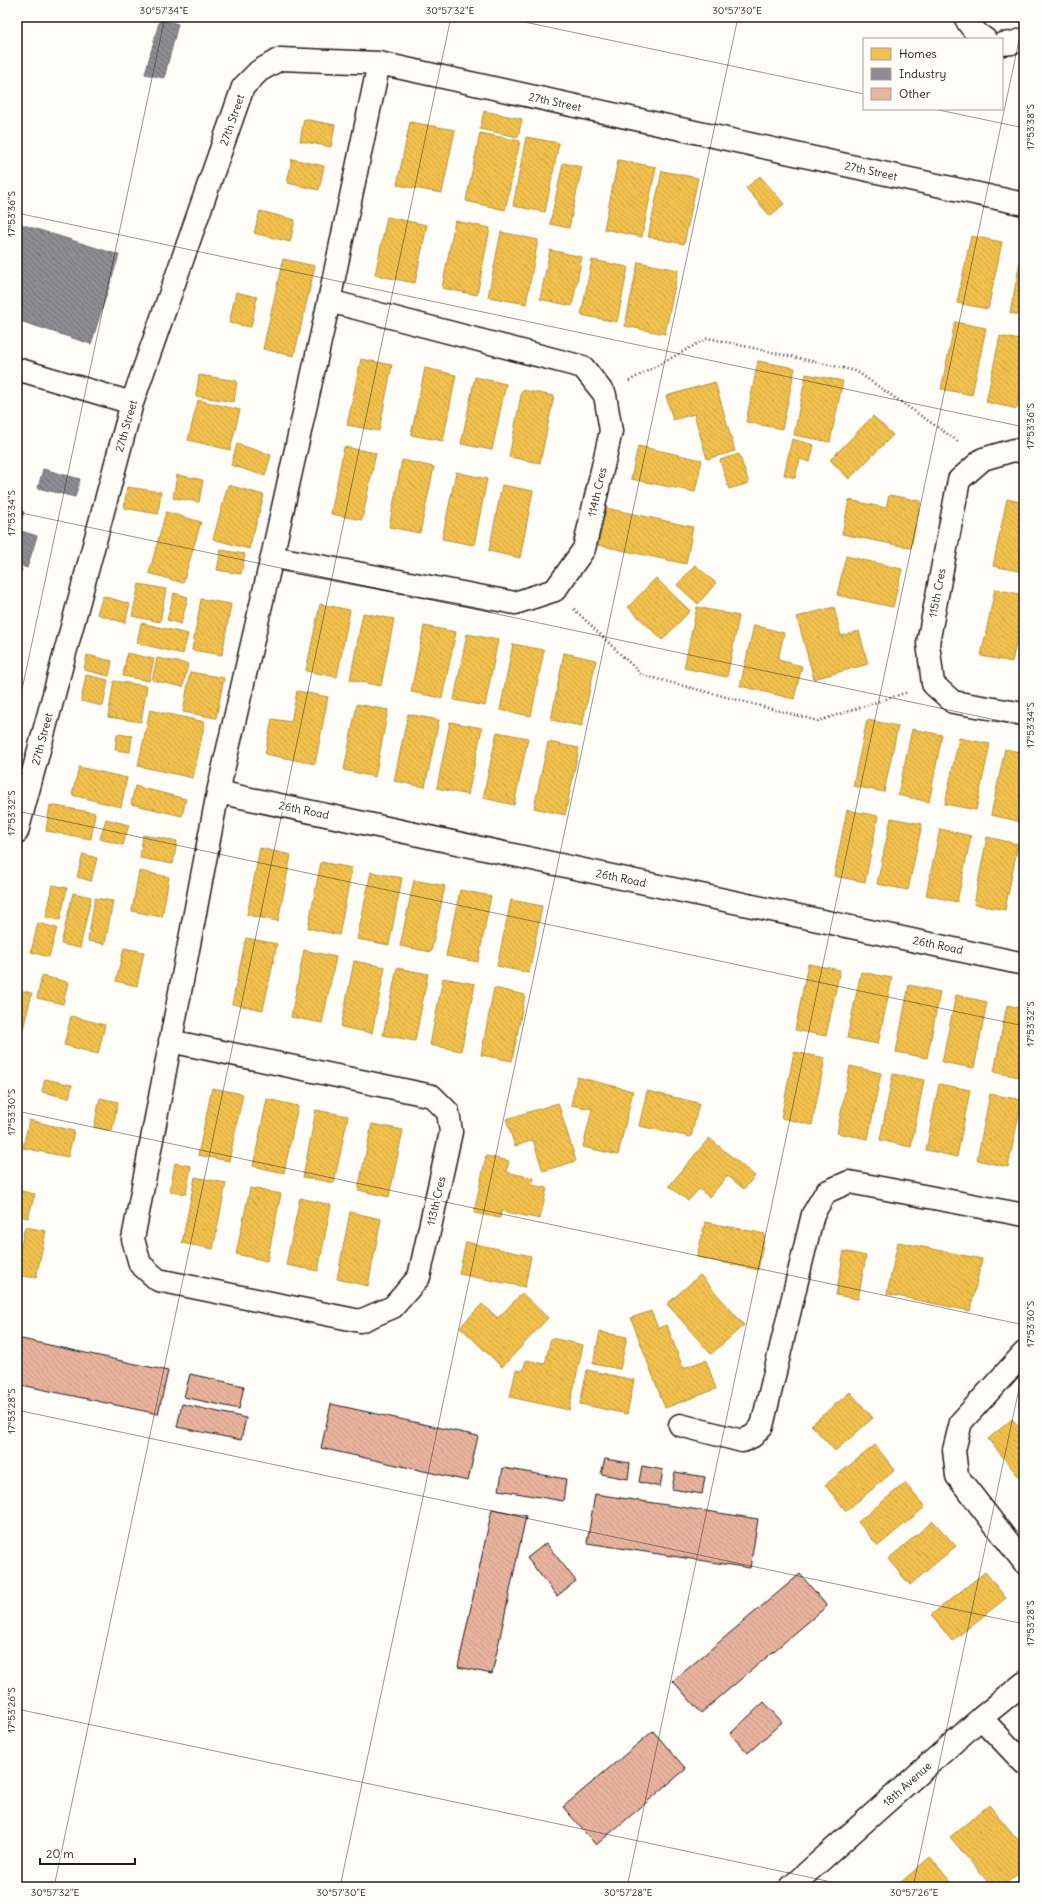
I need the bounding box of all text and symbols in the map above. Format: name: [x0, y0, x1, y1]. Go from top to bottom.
text: 30°57'34"E: [140, 4, 189, 17]
text: 30°57'32"E: [426, 4, 474, 17]
text: 30°57'30"E: [712, 4, 762, 17]
legend: [863, 38, 1003, 110]
text: Homes: [899, 46, 937, 61]
text: Industry: [899, 66, 946, 81]
text: Other: [899, 86, 931, 101]
street label: 27th Street: [527, 90, 583, 114]
street label: 27th Street: [217, 92, 247, 148]
text: 17°53'38"S: [1024, 104, 1037, 150]
street label: 27th Street: [843, 159, 899, 183]
text: 17°53'36"S: [5, 191, 18, 237]
street label: 27th Street: [112, 398, 140, 454]
text: 17°53'36"S: [1024, 403, 1037, 449]
street label: 114th Cres: [585, 466, 609, 518]
text: 17°53'34"S: [5, 490, 18, 536]
street label: 115th Cres: [925, 567, 949, 619]
text: 17°53'34"S: [1024, 702, 1037, 748]
street label: 27th Street: [28, 711, 56, 767]
text: 17°53'32"S: [5, 790, 18, 836]
street label: 26th Road: [278, 798, 331, 822]
street label: 26th Road: [595, 866, 648, 890]
street label: 26th Road: [912, 933, 965, 957]
text: 17°53'32"S: [1024, 1001, 1037, 1047]
text: 17°53'30"S: [5, 1088, 18, 1135]
street label: 113th Cres: [424, 1175, 448, 1227]
text: 17°53'30"S: [1024, 1300, 1037, 1347]
text: 17°53'28"S: [5, 1388, 18, 1434]
text: 17°53'28"S: [1024, 1600, 1037, 1646]
text: 17°53'26"S: [5, 1687, 18, 1733]
street label: 18th Avenue: [880, 1759, 934, 1809]
scale bar: [40, 1840, 135, 1866]
text: 20 m: [46, 1846, 74, 1861]
text: 30°57'32"E: [31, 1886, 79, 1899]
text: 30°57'30"E: [316, 1886, 366, 1899]
text: 30°57'28"E: [604, 1886, 652, 1899]
text: 30°57'26"E: [890, 1886, 938, 1899]

